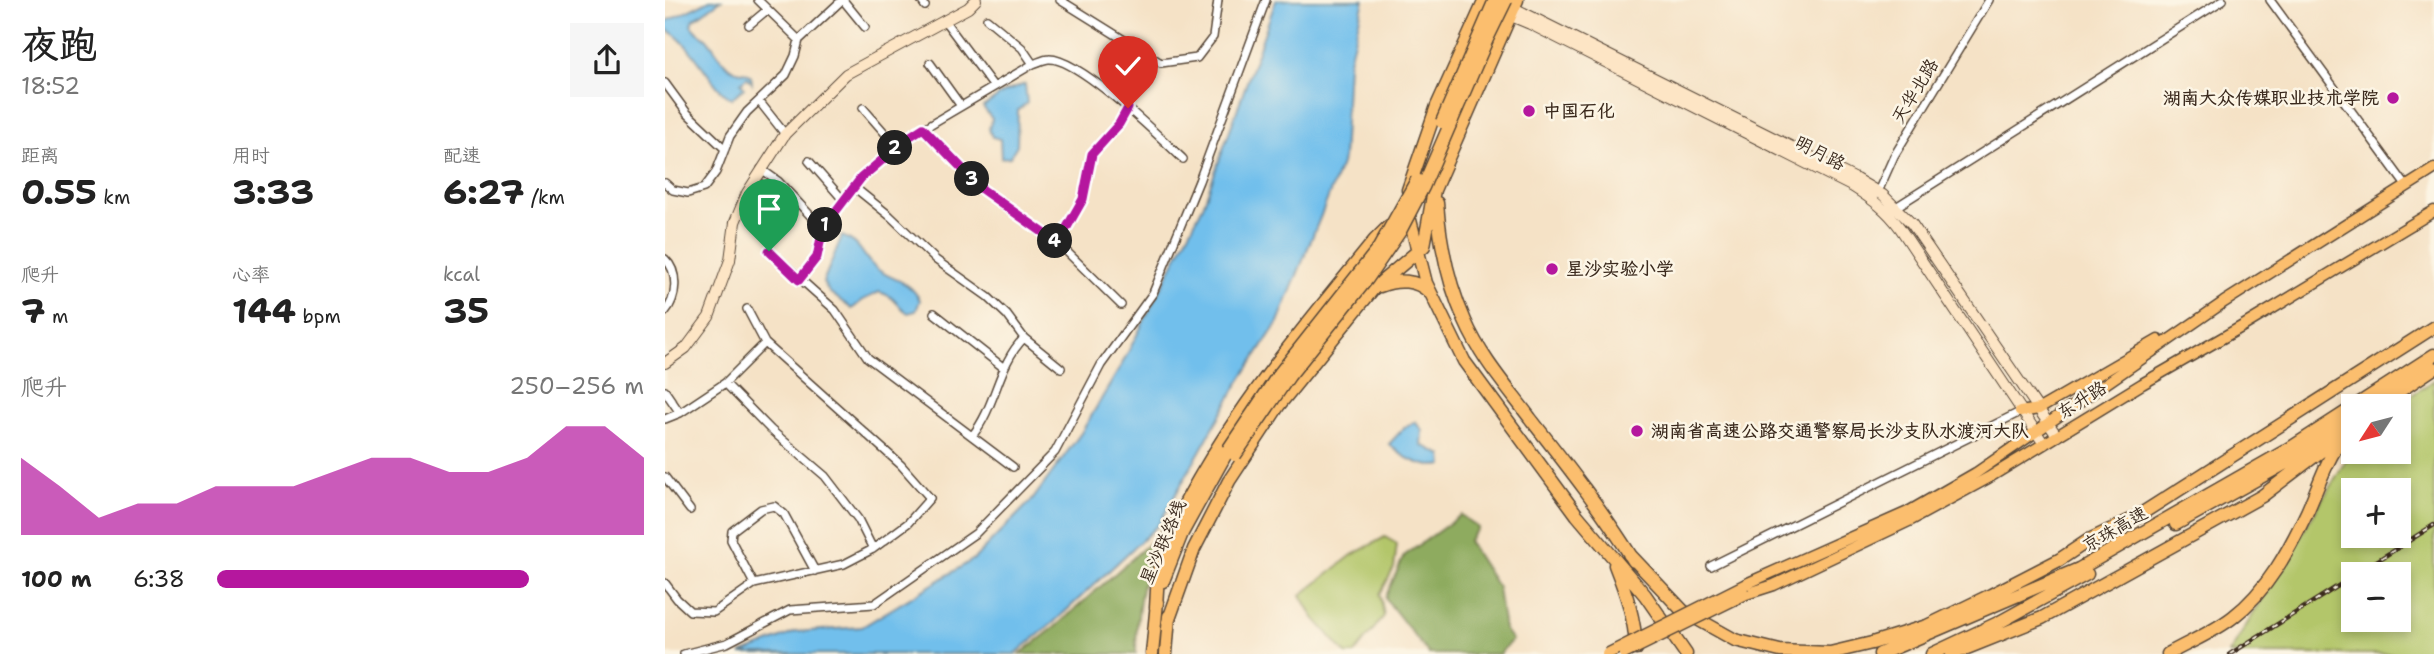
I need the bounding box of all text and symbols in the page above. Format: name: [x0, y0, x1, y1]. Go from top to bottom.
text: 夜跑: [21, 19, 97, 70]
button: share: [570, 23, 644, 97]
pin: [1098, 36, 1158, 108]
icon: check: [1109, 47, 1147, 85]
street label: 天华北路: [1886, 54, 1944, 128]
text: 18:52: [21, 71, 80, 101]
place label: 湖南大众传媒职业技术学院: [2163, 86, 2379, 110]
marker: 湖南大众传媒职业技术学院: [2385, 90, 2401, 106]
place label: 中国石化: [1543, 99, 1615, 123]
marker: 中国石化: [1521, 103, 1537, 119]
pin: 2: [877, 130, 912, 166]
street label: 明月路: [1790, 130, 1850, 176]
text: 2: [888, 135, 901, 160]
text: 距离: [21, 143, 59, 168]
text: 用时: [232, 143, 270, 168]
text: 配速: [443, 143, 481, 168]
pin: 3: [955, 162, 989, 196]
text: 3: [965, 166, 978, 191]
text: 0.55: [21, 168, 97, 215]
text: 3:33: [232, 168, 314, 215]
text: 6:27: [443, 168, 525, 215]
pin: [739, 179, 799, 251]
text: km: [97, 185, 130, 210]
text: /km: [525, 185, 565, 210]
icon: arrive: [750, 190, 788, 228]
pin: 1: [807, 208, 843, 243]
text: 1: [820, 212, 829, 237]
pin: 4: [1037, 224, 1073, 258]
text: 4: [1048, 228, 1061, 253]
place label: 星沙实验小学: [1566, 257, 1674, 281]
marker: 星沙实验小学: [1544, 261, 1560, 277]
text: 爬升: [21, 262, 59, 287]
text: 心率: [232, 262, 270, 287]
text: kcal: [443, 262, 480, 287]
text: 7: [21, 287, 46, 334]
text: 144: [232, 287, 296, 334]
text: 35: [443, 287, 489, 334]
text: m: [46, 304, 68, 329]
text: bpm: [296, 304, 341, 329]
text: 250–256 m: [509, 371, 644, 401]
text: 爬升: [21, 372, 67, 402]
street label: 东升路: [2053, 376, 2111, 424]
north arrow: [2341, 394, 2411, 464]
map controls: [2341, 394, 2411, 632]
place label: 湖南省高速公路交通警察局长沙支队水渡河大队: [1651, 419, 2029, 443]
marker: 湖南省高速公路交通警察局长沙支队水渡河大队: [1629, 423, 1645, 439]
button: +: [2341, 478, 2411, 548]
street label: 星沙联络线: [1134, 496, 1192, 588]
street label: 京珠高速: [2078, 501, 2152, 557]
button: −: [2341, 562, 2411, 632]
text: 100 m: [21, 564, 92, 594]
text: 6:38: [133, 564, 185, 594]

